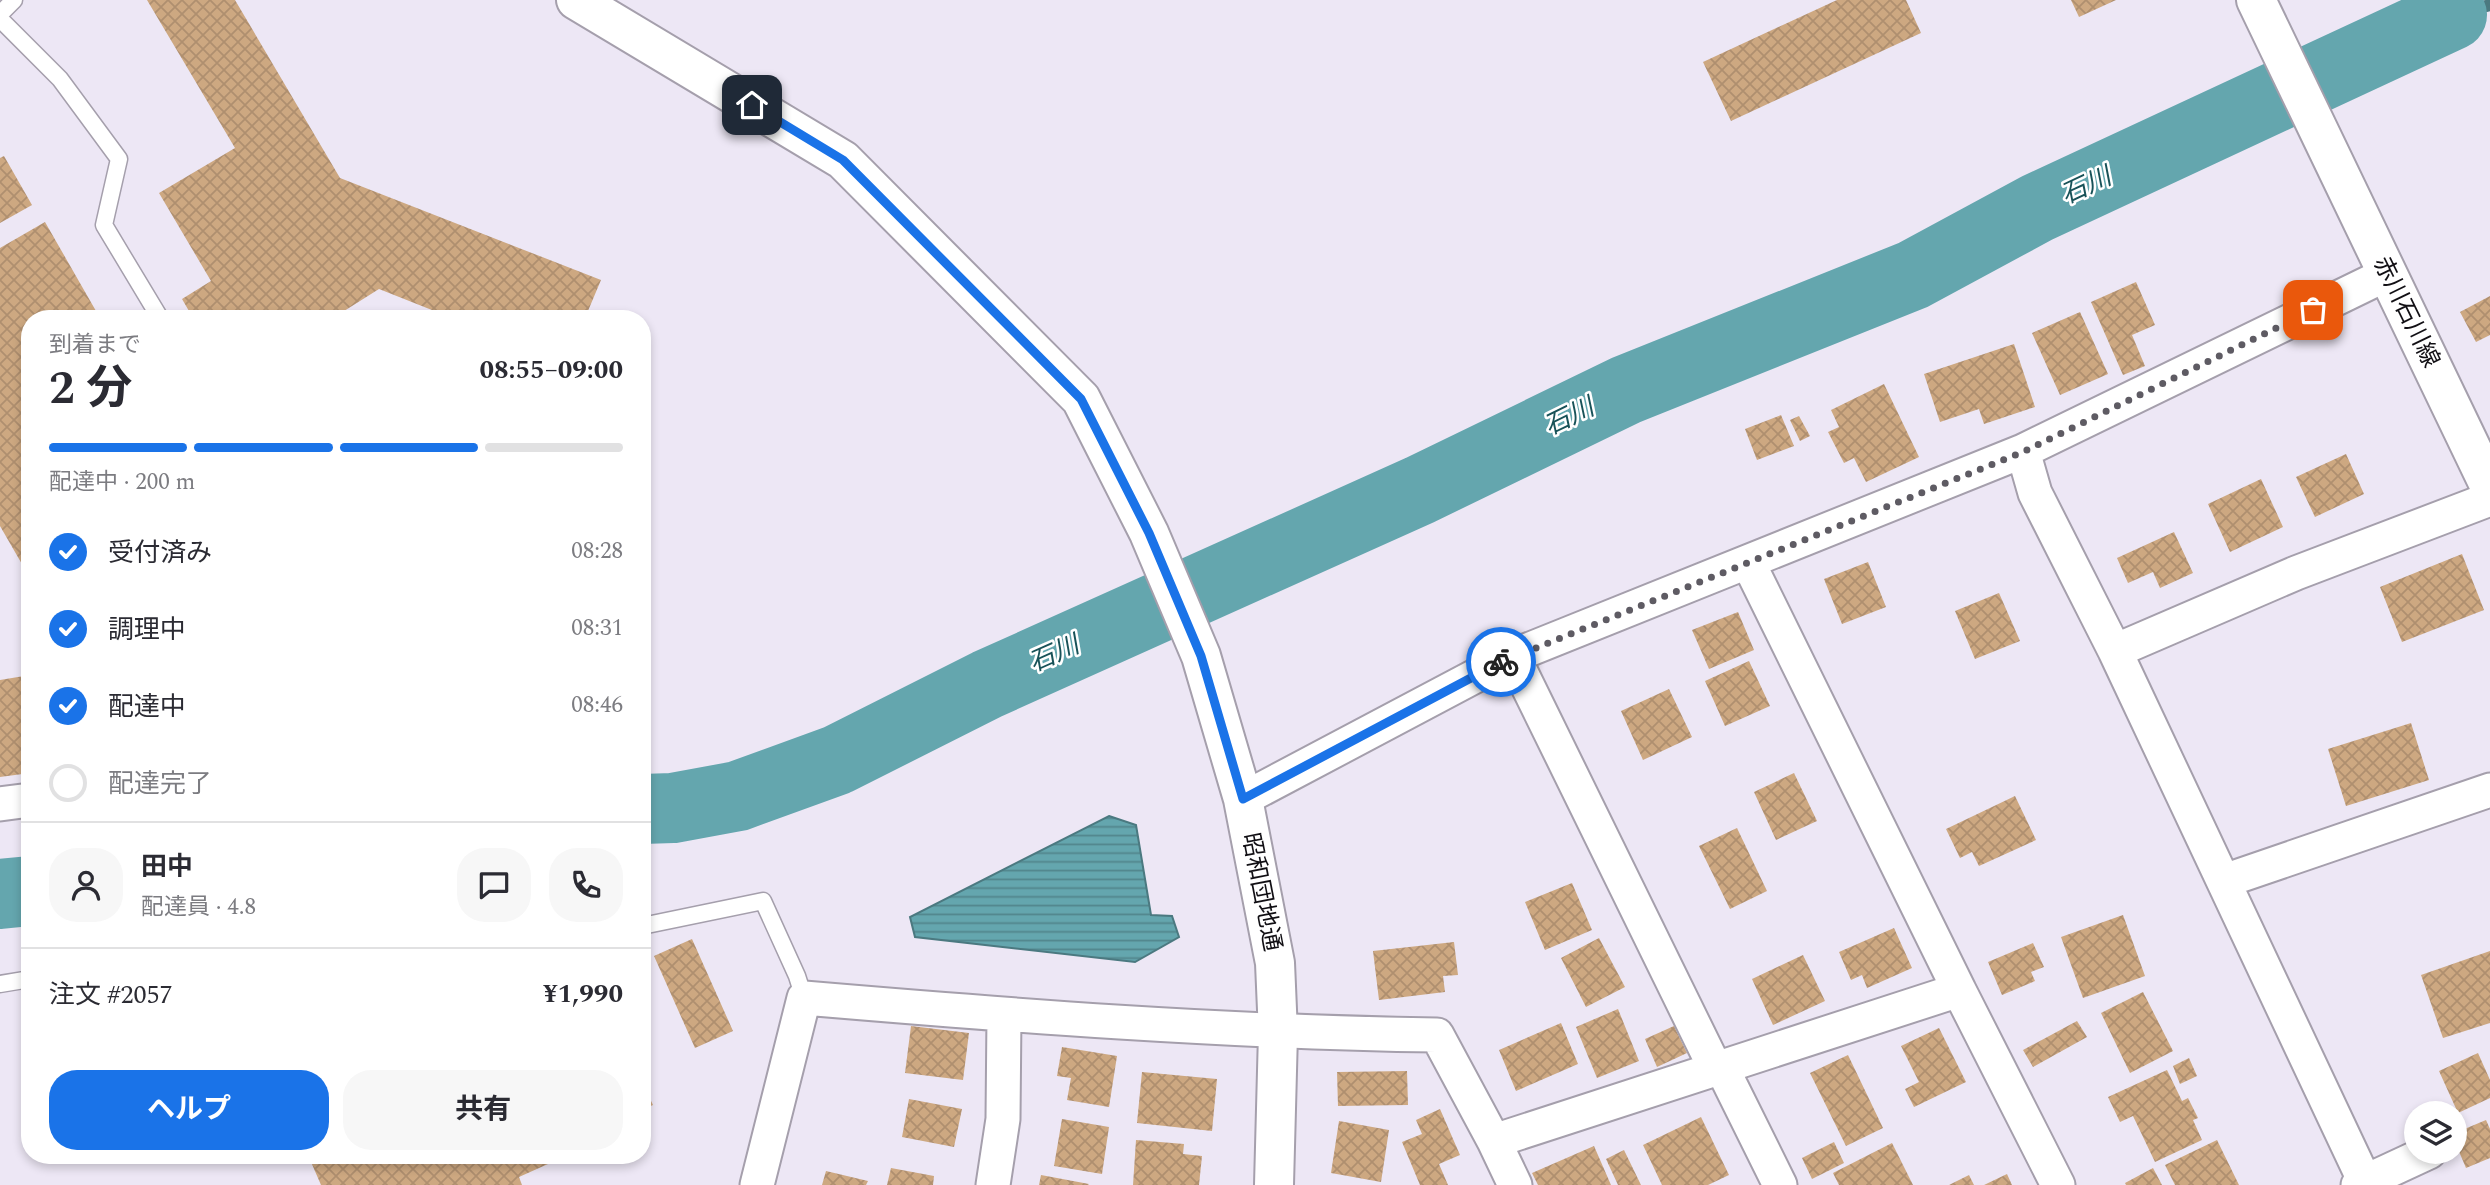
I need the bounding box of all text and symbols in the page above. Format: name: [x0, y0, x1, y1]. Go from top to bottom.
pin: [722, 75, 782, 135]
icon: home: [733, 86, 771, 124]
water label: 石川: [2054, 156, 2121, 215]
street label: 赤川石川線: [2364, 250, 2448, 374]
pin: [2283, 280, 2343, 340]
icon: bag: [2294, 291, 2332, 329]
text: 到着まで: [49, 328, 141, 363]
text: 08:55–09:00: [479, 350, 623, 390]
text: 2 分: [49, 354, 132, 424]
water label: 石川: [1537, 386, 1604, 446]
text: 配達中 · 200 m: [49, 465, 195, 500]
icon: check: [49, 533, 87, 571]
text: 受付済み: [108, 533, 212, 573]
text: 08:28: [571, 534, 623, 569]
icon: check: [49, 610, 87, 648]
text: 調理中: [108, 610, 186, 650]
text: 08:31: [571, 611, 623, 646]
water label: 石川: [1022, 624, 1089, 683]
courier: [1466, 627, 1536, 697]
icon: bike: [1482, 643, 1520, 681]
icon: check: [49, 687, 87, 725]
text: 配達中: [108, 687, 186, 727]
text: 08:46: [571, 688, 623, 723]
text: 配達完了: [108, 764, 212, 804]
street label: 昭和団地通: [1232, 830, 1290, 954]
text: 田中: [141, 847, 193, 887]
button: person: [49, 848, 123, 922]
button: chat: [457, 848, 531, 922]
button: phone: [549, 848, 623, 922]
text: 配達員 · 4.8: [141, 890, 256, 925]
text: ¥1,990: [543, 974, 623, 1014]
text: 注文 #2057: [49, 975, 173, 1015]
button: ヘルプ: [49, 1070, 329, 1150]
button: 共有: [343, 1070, 623, 1150]
map controls: [2404, 1101, 2467, 1164]
button: layers: [2404, 1101, 2467, 1164]

